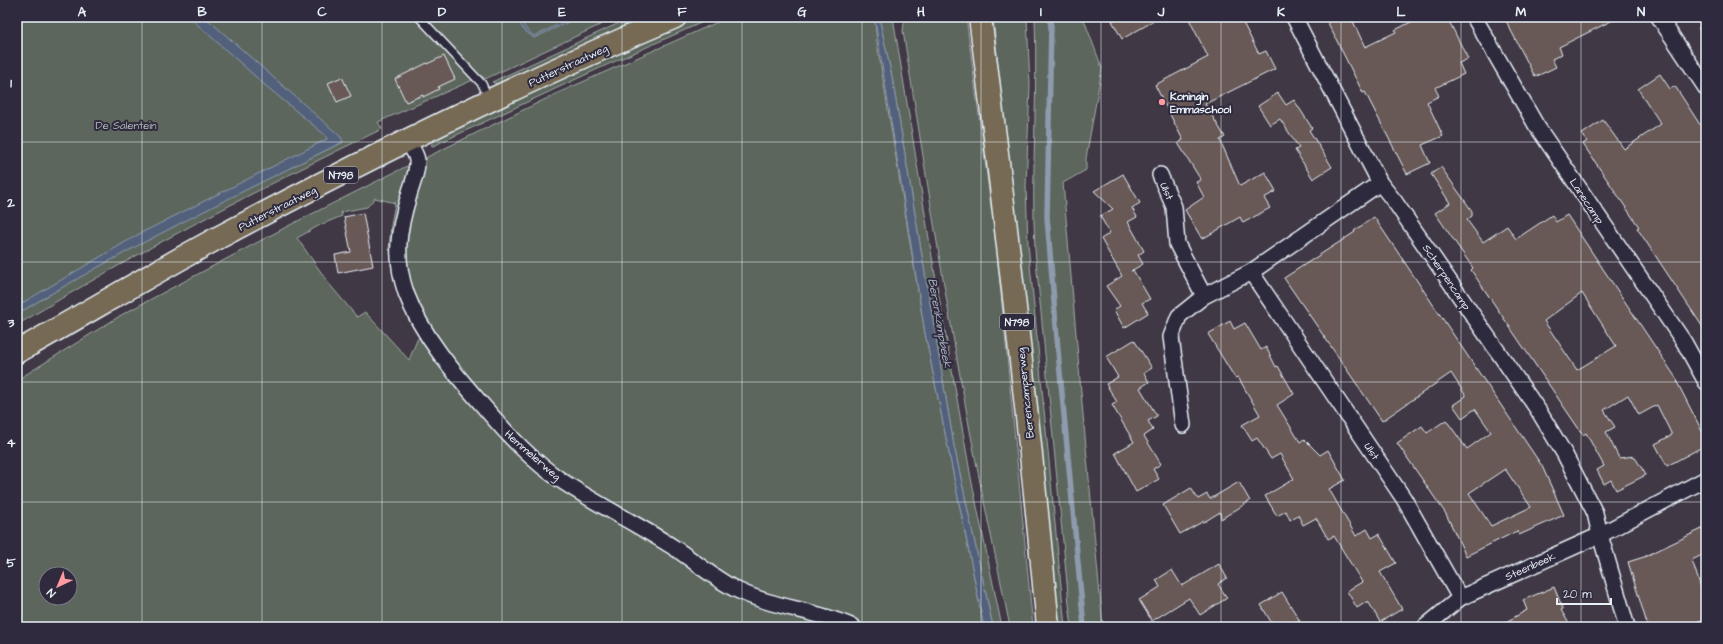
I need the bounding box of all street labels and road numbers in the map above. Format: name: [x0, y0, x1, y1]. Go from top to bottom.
street label: Putterstraatweg: [526, 40, 611, 91]
road number: N798: [324, 167, 358, 183]
street label: Lanecamp: [1566, 176, 1607, 227]
street label: Ulst: [1156, 180, 1177, 203]
street label: Putterstraatweg: [236, 182, 320, 235]
street label: Scherpencamp: [1419, 241, 1474, 313]
road number: N798: [1000, 314, 1034, 330]
street label: Berencamperweg: [1013, 346, 1039, 439]
street label: Hemmelerweg: [501, 427, 564, 485]
street label: Ulst: [1360, 440, 1383, 463]
street label: Steenbeek: [1503, 549, 1558, 584]

